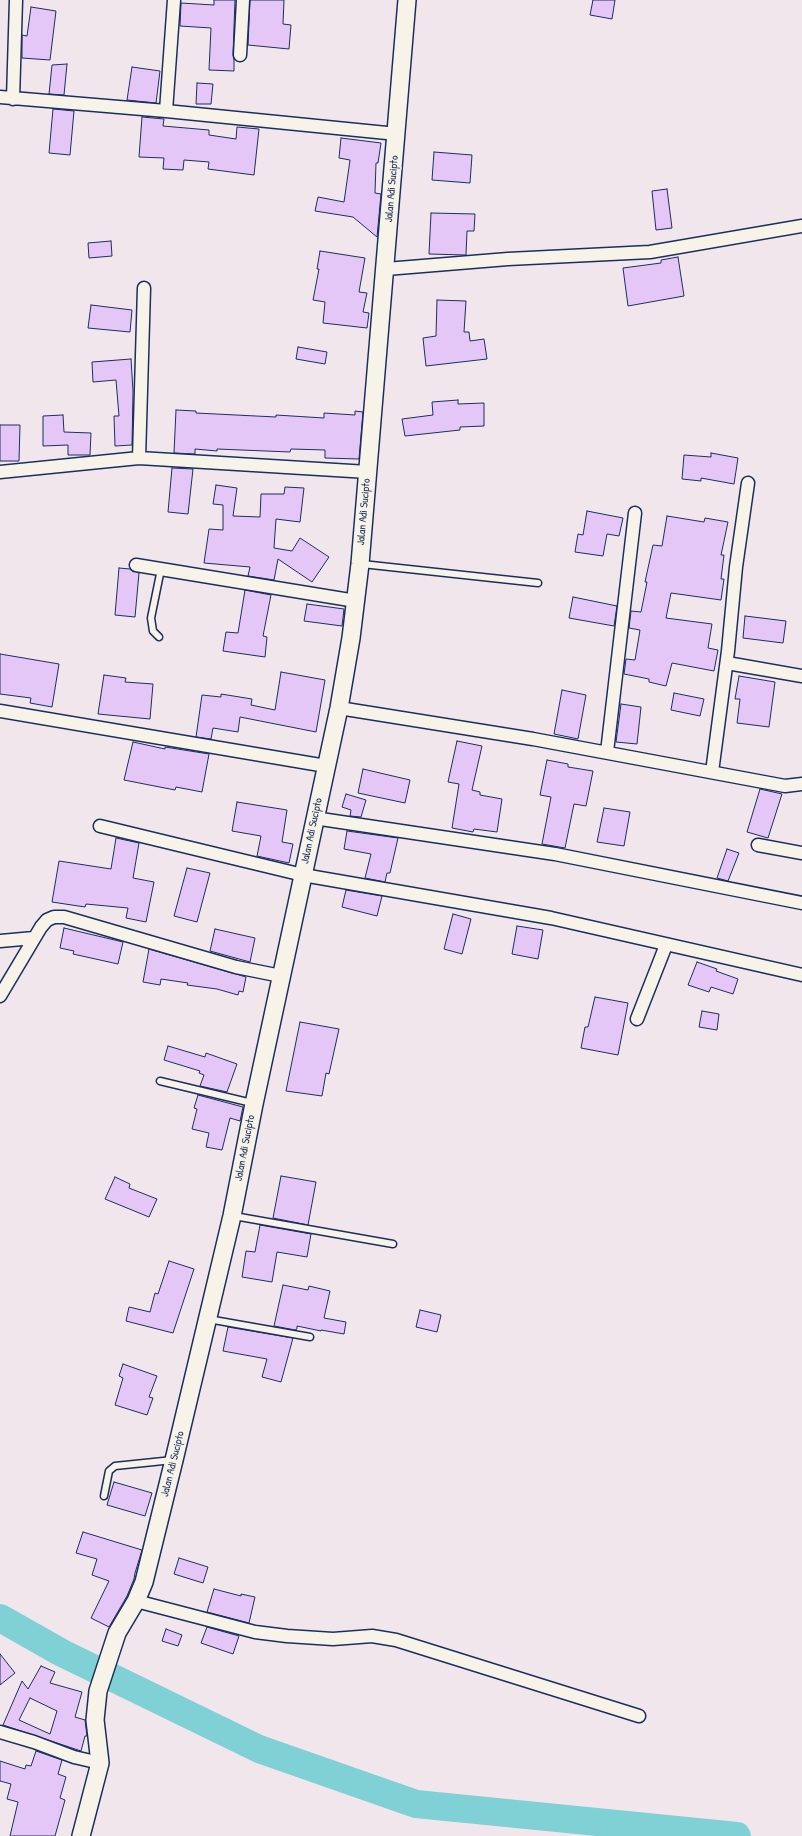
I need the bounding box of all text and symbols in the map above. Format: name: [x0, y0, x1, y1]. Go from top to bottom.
street label: Jalan Adi Sucipto: [383, 155, 401, 223]
street label: Jalan Adi Sucipto: [355, 478, 373, 546]
street label: Jalan Adi Sucipto: [299, 797, 325, 865]
street label: Jalan Adi Sucipto: [232, 1114, 258, 1182]
street label: Jalan Adi Sucipto: [159, 1430, 187, 1498]

